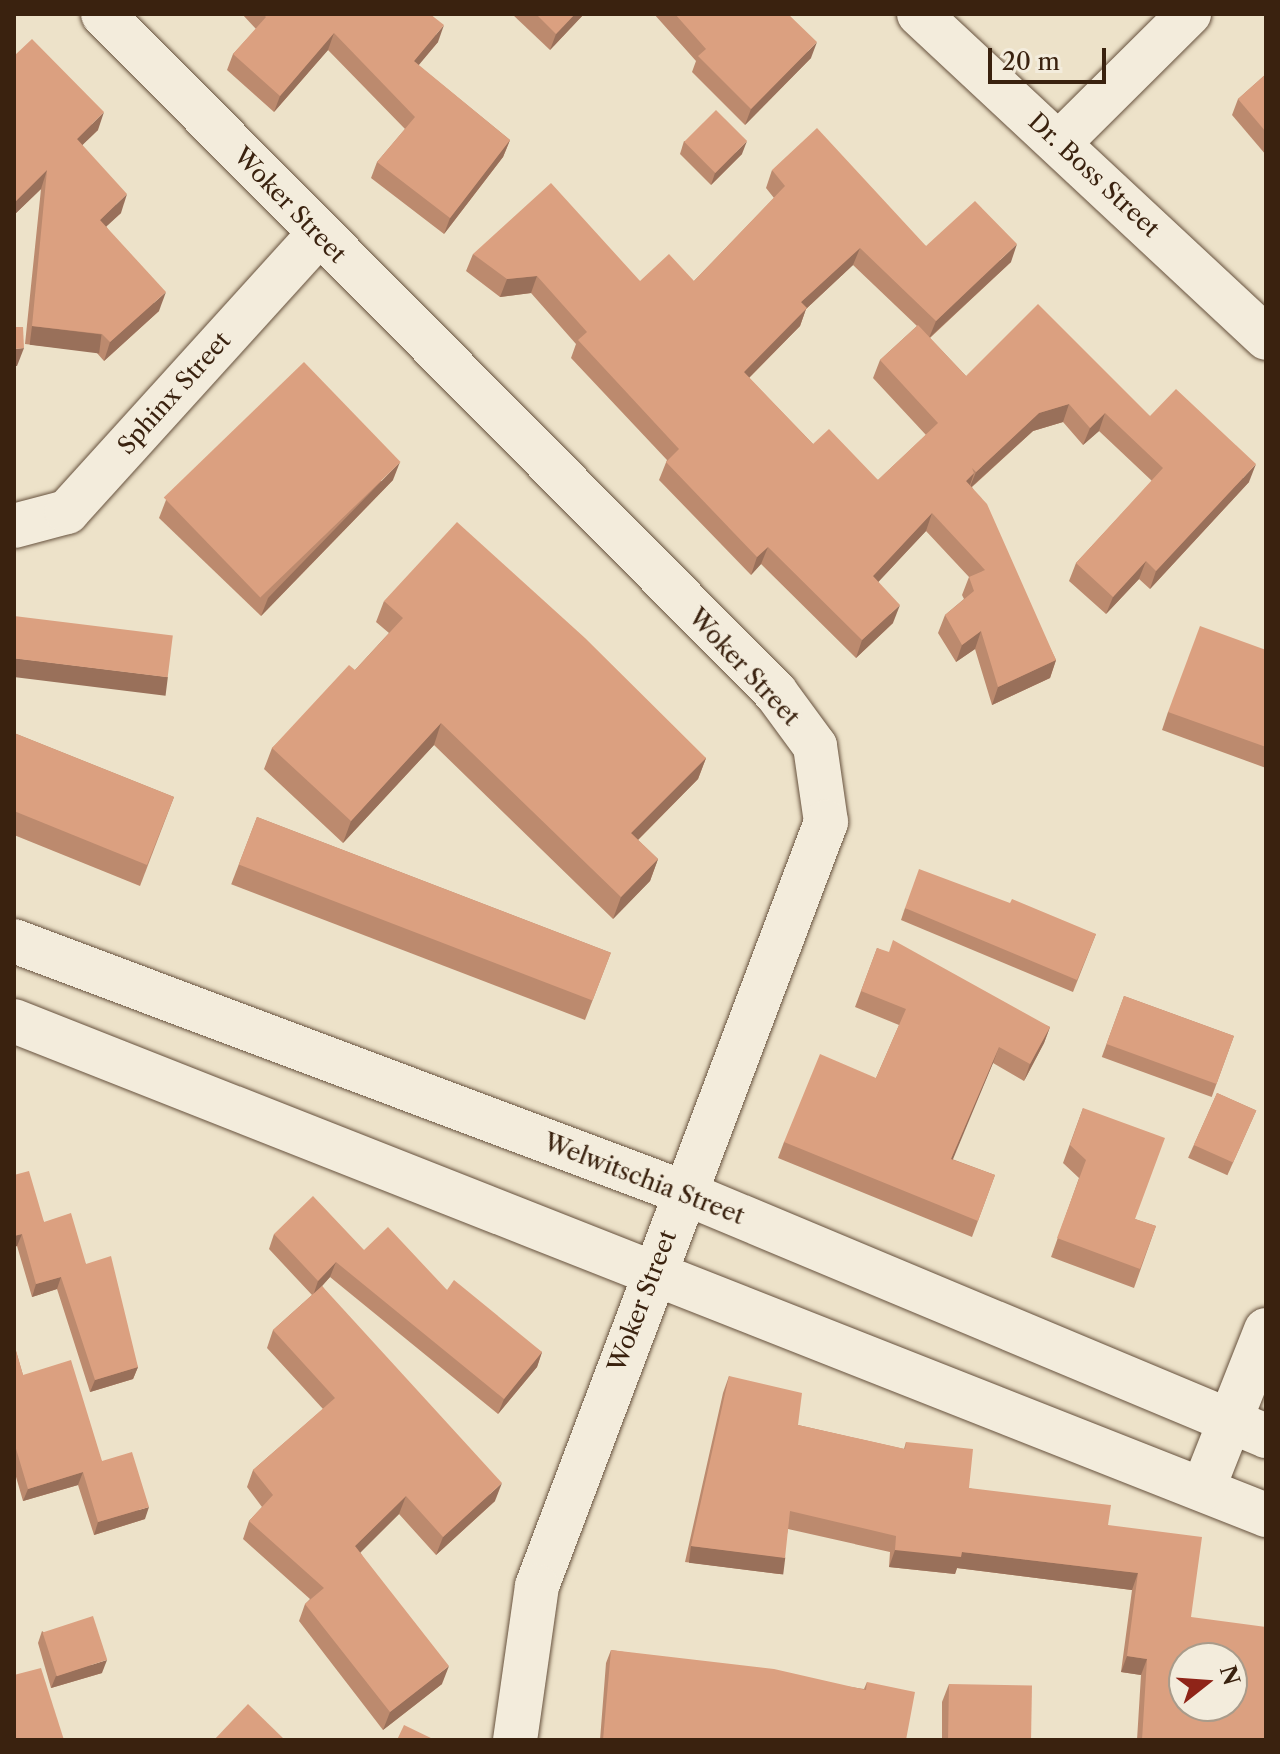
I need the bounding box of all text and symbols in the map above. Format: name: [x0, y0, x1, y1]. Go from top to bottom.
scale bar: [992, 32, 1110, 82]
text: 20 m: [1002, 47, 1060, 76]
street label: Dr. Boss Street: [1023, 107, 1165, 243]
street label: Woker Street: [228, 141, 352, 269]
street label: Sphinx Street: [111, 326, 237, 460]
street label: Woker Street: [682, 602, 806, 732]
street label: Welwitschia Street: [540, 1127, 748, 1231]
street label: Woker Street: [602, 1226, 682, 1376]
north arrow: [1168, 1642, 1248, 1722]
text: N: [1214, 1662, 1245, 1689]

